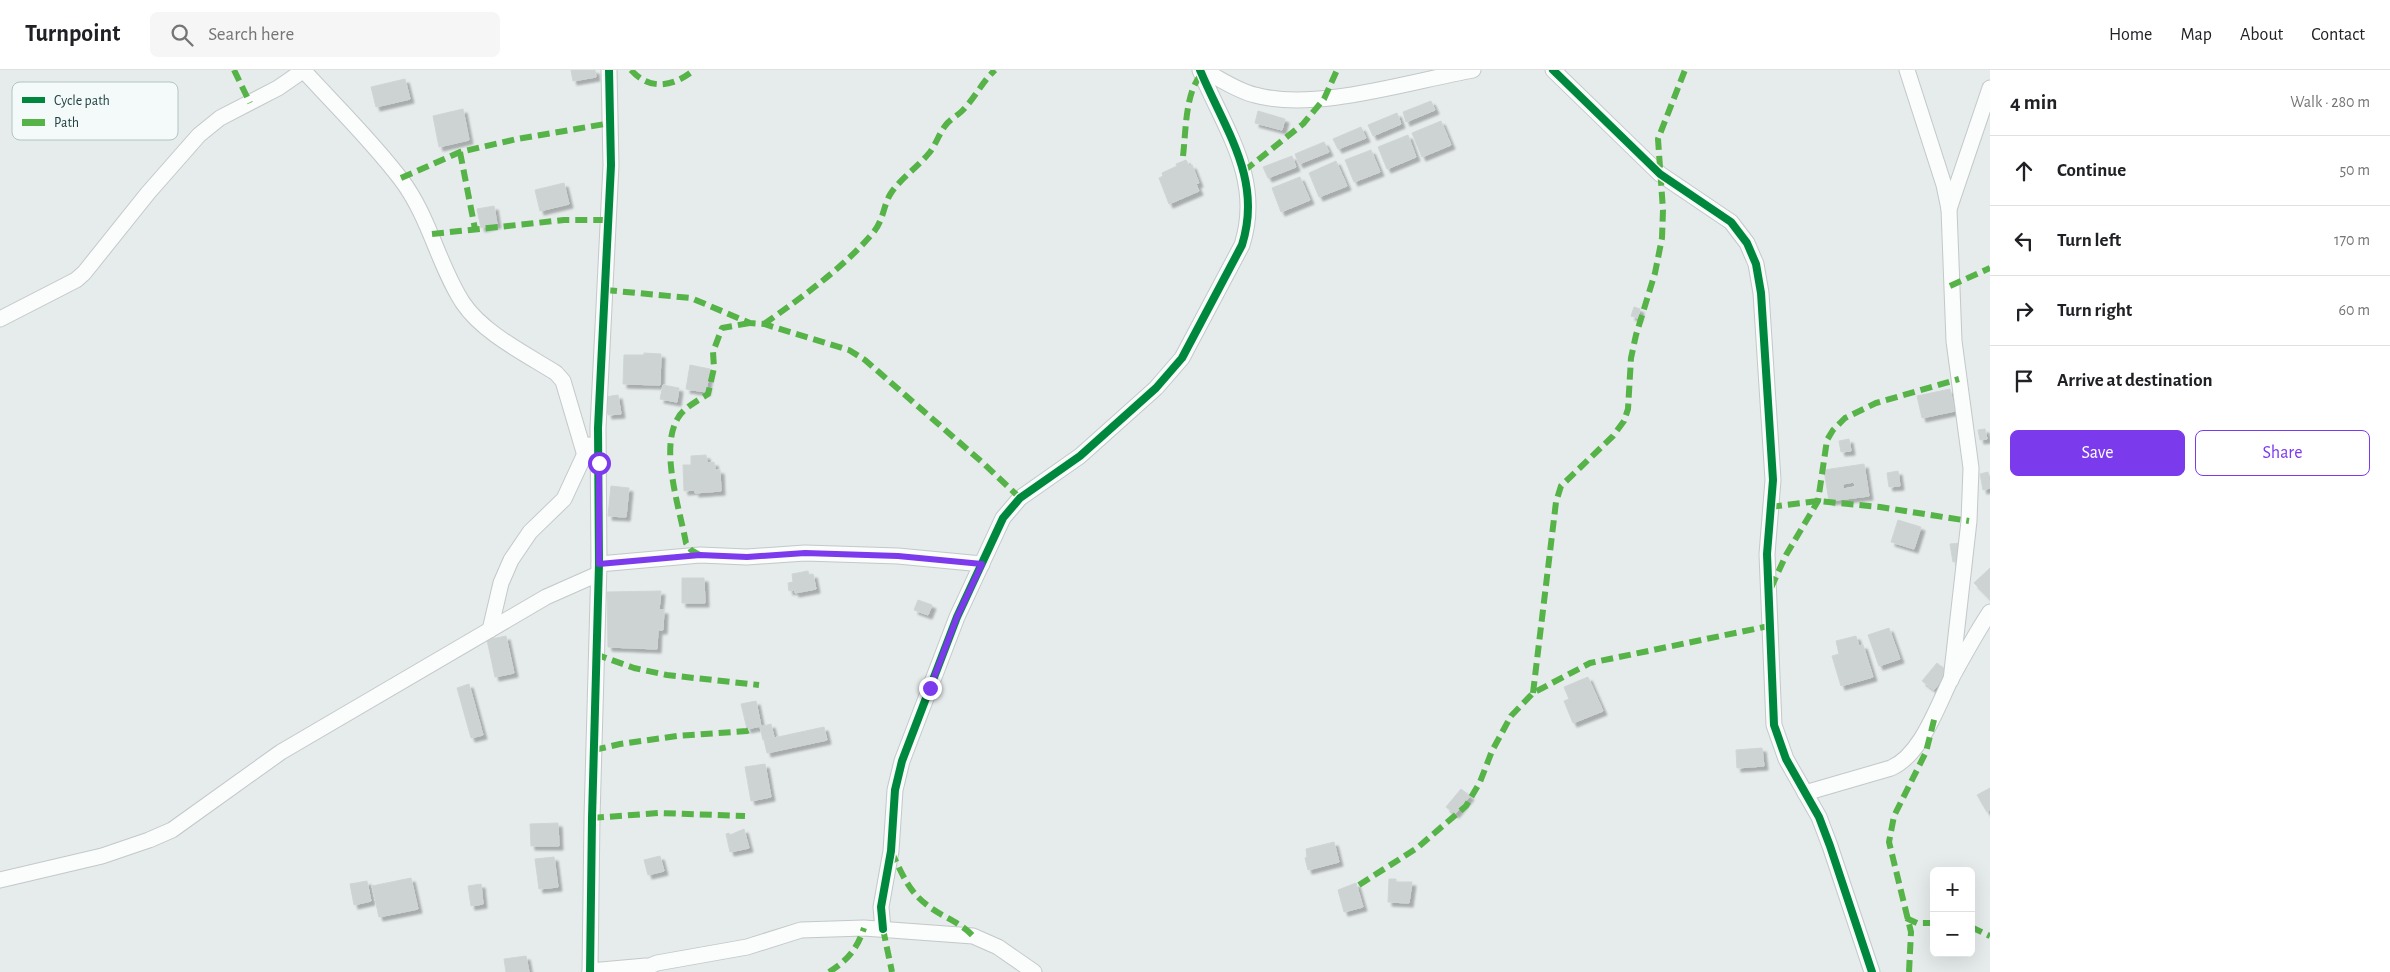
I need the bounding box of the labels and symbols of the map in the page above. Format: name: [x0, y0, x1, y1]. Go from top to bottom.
legend: [12, 82, 178, 140]
text: Cycle path: [54, 94, 110, 108]
text: Path: [54, 116, 79, 130]
route start: [588, 452, 611, 475]
route end: [919, 677, 942, 700]

